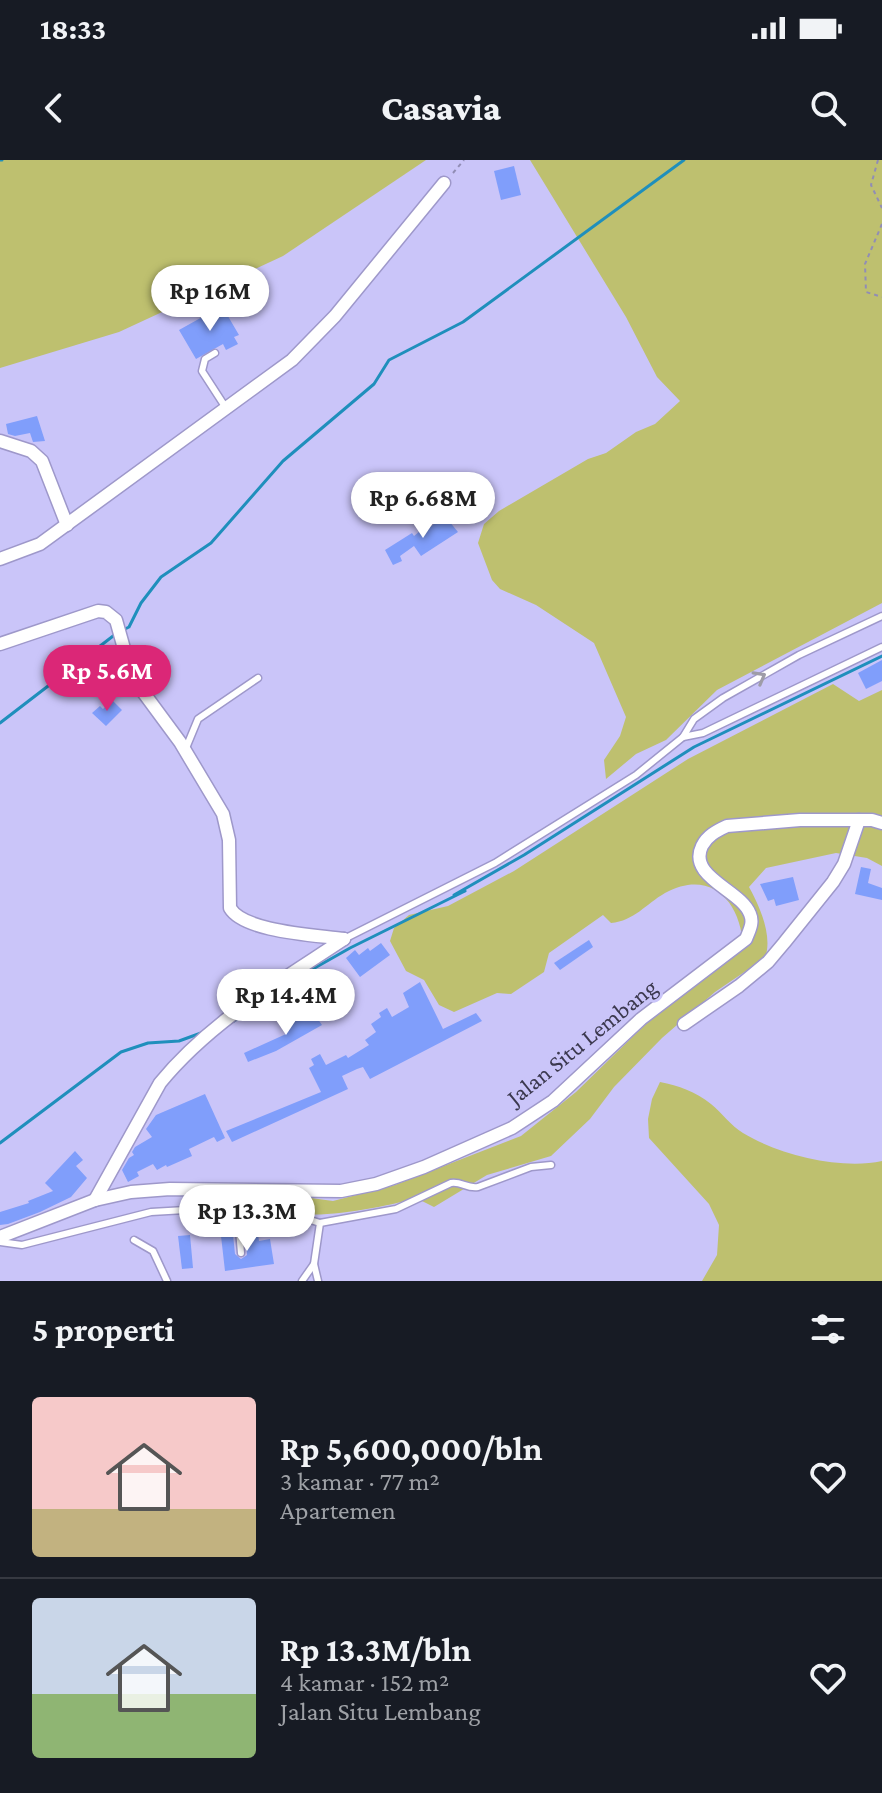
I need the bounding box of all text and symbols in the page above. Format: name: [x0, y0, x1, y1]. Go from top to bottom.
text: 18:33: [40, 12, 106, 45]
icon: back: [32, 86, 76, 130]
icon: search: [806, 86, 850, 130]
text: Casavia: [381, 88, 501, 128]
pin: Rp 16M: [145, 265, 275, 333]
text: Rp 16M: [169, 276, 251, 305]
pin: Rp 6.68M: [340, 472, 506, 540]
text: Rp 6.68M: [369, 483, 477, 512]
pin: Rp 5.6M: [33, 645, 181, 713]
text: Rp 5.6M: [61, 656, 153, 685]
one-way arrow: [751, 671, 766, 687]
pin: Rp 14.4M: [203, 969, 369, 1037]
street label: Jalan Situ Lembang: [500, 973, 663, 1112]
text: Rp 14.4M: [235, 980, 337, 1009]
pin: Rp 13.3M: [164, 1185, 330, 1253]
text: Rp 13.3M: [197, 1196, 297, 1225]
icon: filters: [806, 1307, 850, 1351]
text: 5 properti: [32, 1311, 175, 1348]
icon: home: [96, 1429, 192, 1525]
text: Rp 5,600,000/bln: [280, 1430, 542, 1467]
icon: heart: [806, 1455, 850, 1499]
text: 3 kamar · 77 m²: [280, 1467, 440, 1496]
text: Apartemen: [280, 1496, 396, 1525]
icon: home: [96, 1630, 192, 1726]
text: Rp 13.3M/bln: [280, 1631, 471, 1668]
icon: heart: [806, 1656, 850, 1700]
text: 4 kamar · 152 m²: [280, 1668, 449, 1697]
text: Jalan Situ Lembang: [280, 1697, 481, 1726]

